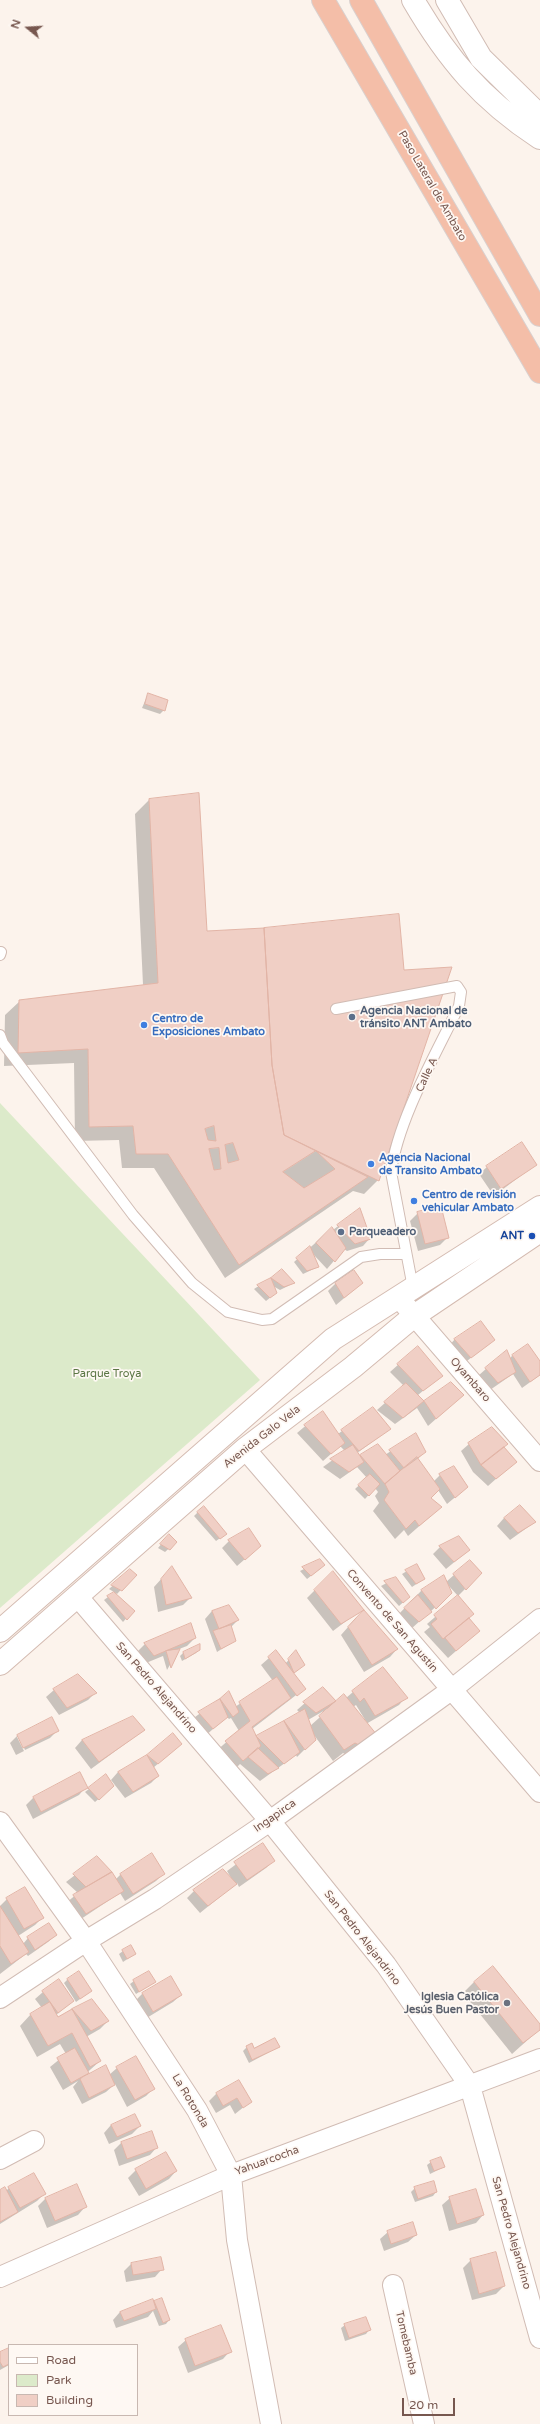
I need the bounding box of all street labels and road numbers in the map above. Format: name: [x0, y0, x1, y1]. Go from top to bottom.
street label: Paso Lateral de Ambato: [395, 129, 469, 243]
street label: Calle A: [413, 1056, 441, 1094]
street label: Oyambaro: [447, 1355, 493, 1405]
street label: Avenida Galo Vela: [221, 1403, 303, 1471]
street label: Convento de San Agustín: [344, 1567, 440, 1675]
street label: San Pedro Alejandrino: [113, 1640, 199, 1736]
street label: Ingapirca: [251, 1797, 299, 1835]
street label: San Pedro Alejandrino: [321, 1888, 403, 1988]
street label: La Rotonda: [169, 2072, 211, 2130]
street label: Yahuarcocha: [233, 2143, 301, 2179]
street label: San Pedro Alejandrino: [489, 2175, 533, 2291]
street label: Tomebamba: [392, 2310, 420, 2376]

